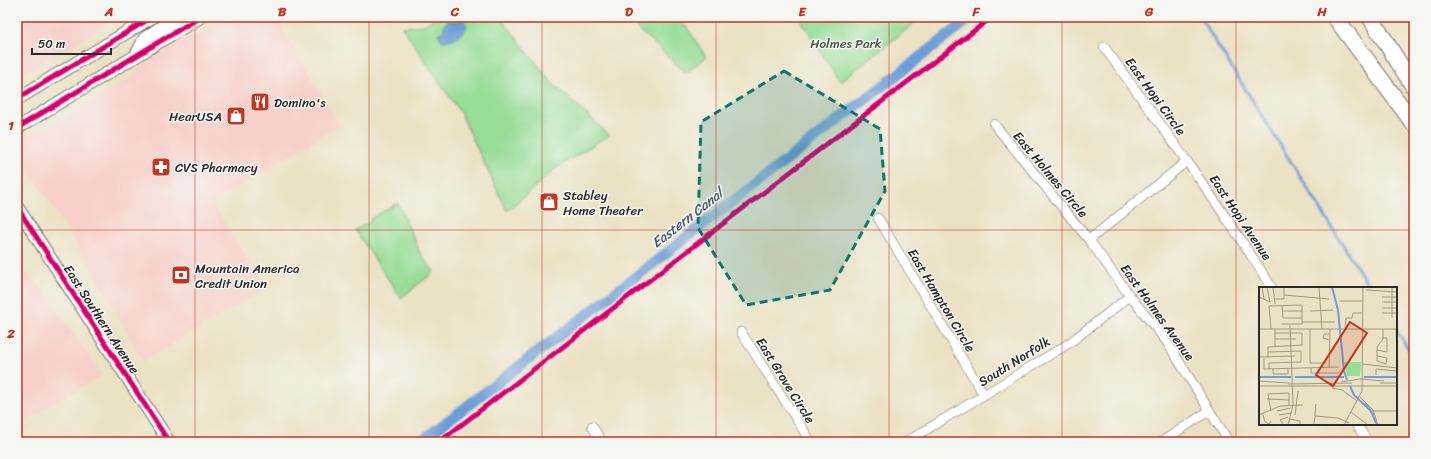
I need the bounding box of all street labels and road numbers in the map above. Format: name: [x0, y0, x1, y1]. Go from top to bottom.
street label: East Hopi Circle: [1119, 52, 1192, 141]
street label: East Holmes Circle: [1007, 126, 1094, 223]
street label: East Hopi Avenue: [1203, 169, 1278, 265]
street label: East Hampton Circle: [901, 244, 982, 357]
street label: East Holmes Avenue: [1114, 259, 1201, 366]
street label: East Southern Avenue: [57, 260, 146, 379]
street label: South Norfolk: [974, 330, 1055, 393]
street label: East Grove Circle: [750, 332, 822, 428]

